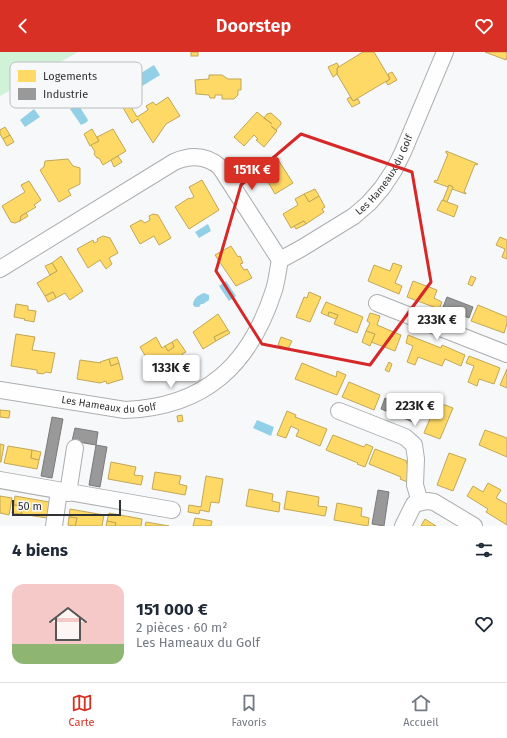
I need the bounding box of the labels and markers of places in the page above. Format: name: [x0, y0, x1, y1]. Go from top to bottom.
pin: 151K €: [219, 157, 285, 191]
pin: 233K €: [404, 307, 470, 341]
pin: 133K €: [138, 355, 204, 389]
pin: 223K €: [382, 393, 448, 427]

